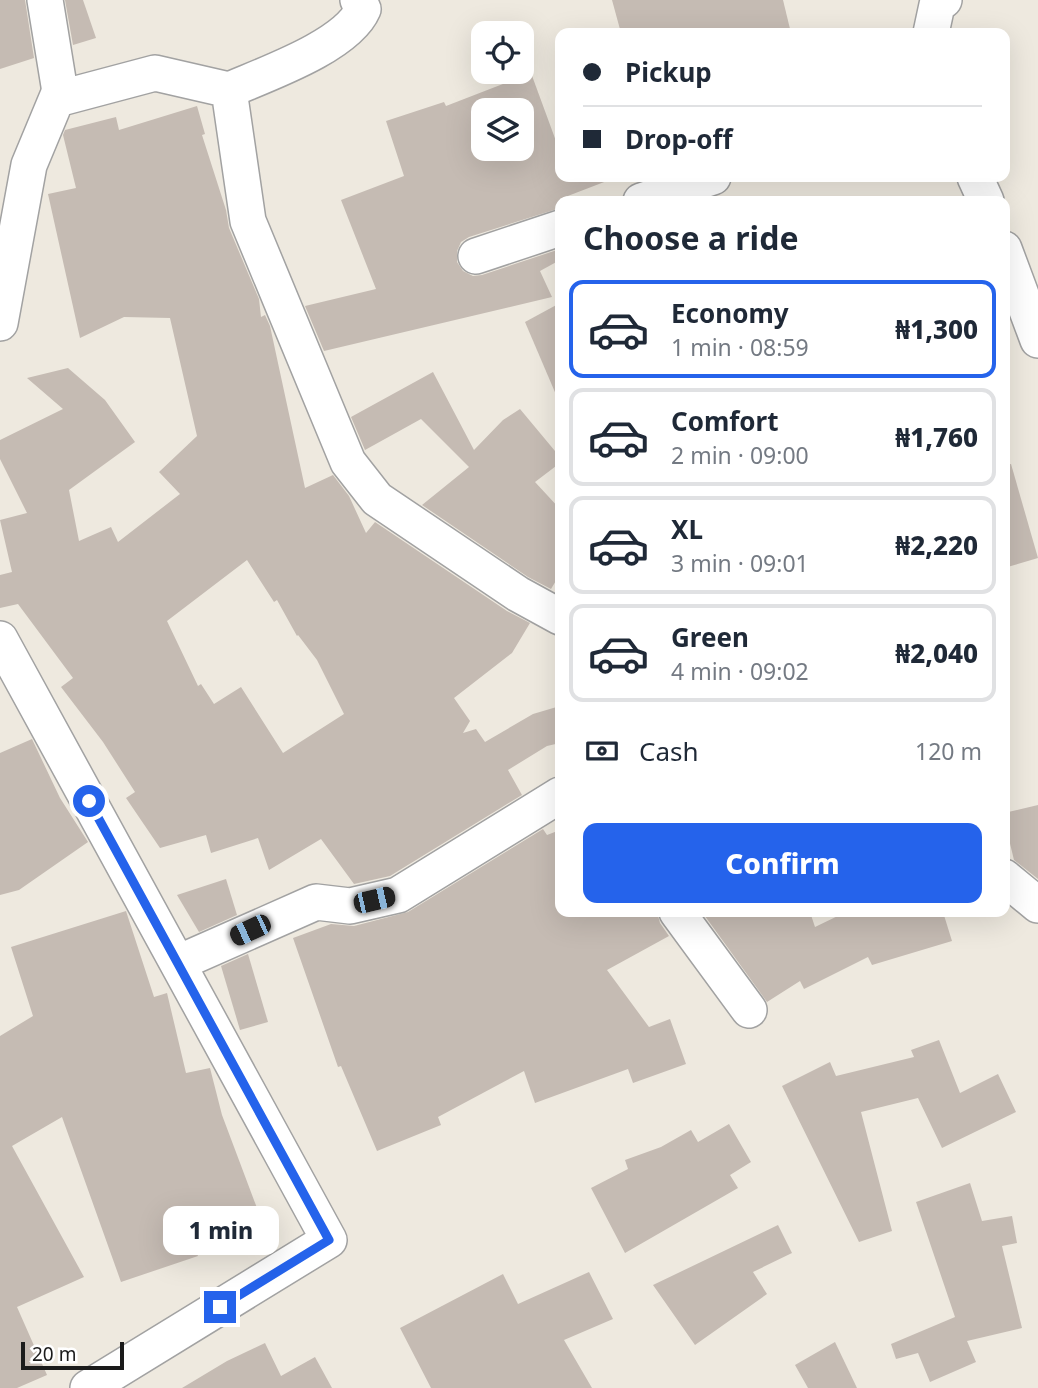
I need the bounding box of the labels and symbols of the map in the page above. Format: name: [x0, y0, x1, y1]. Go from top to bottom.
route start: [73, 785, 105, 817]
car: [352, 885, 397, 915]
car: [227, 912, 274, 948]
callout: 1 min: [162, 1206, 278, 1254]
route end: [204, 1291, 236, 1323]
scale bar: [21, 1339, 124, 1371]

